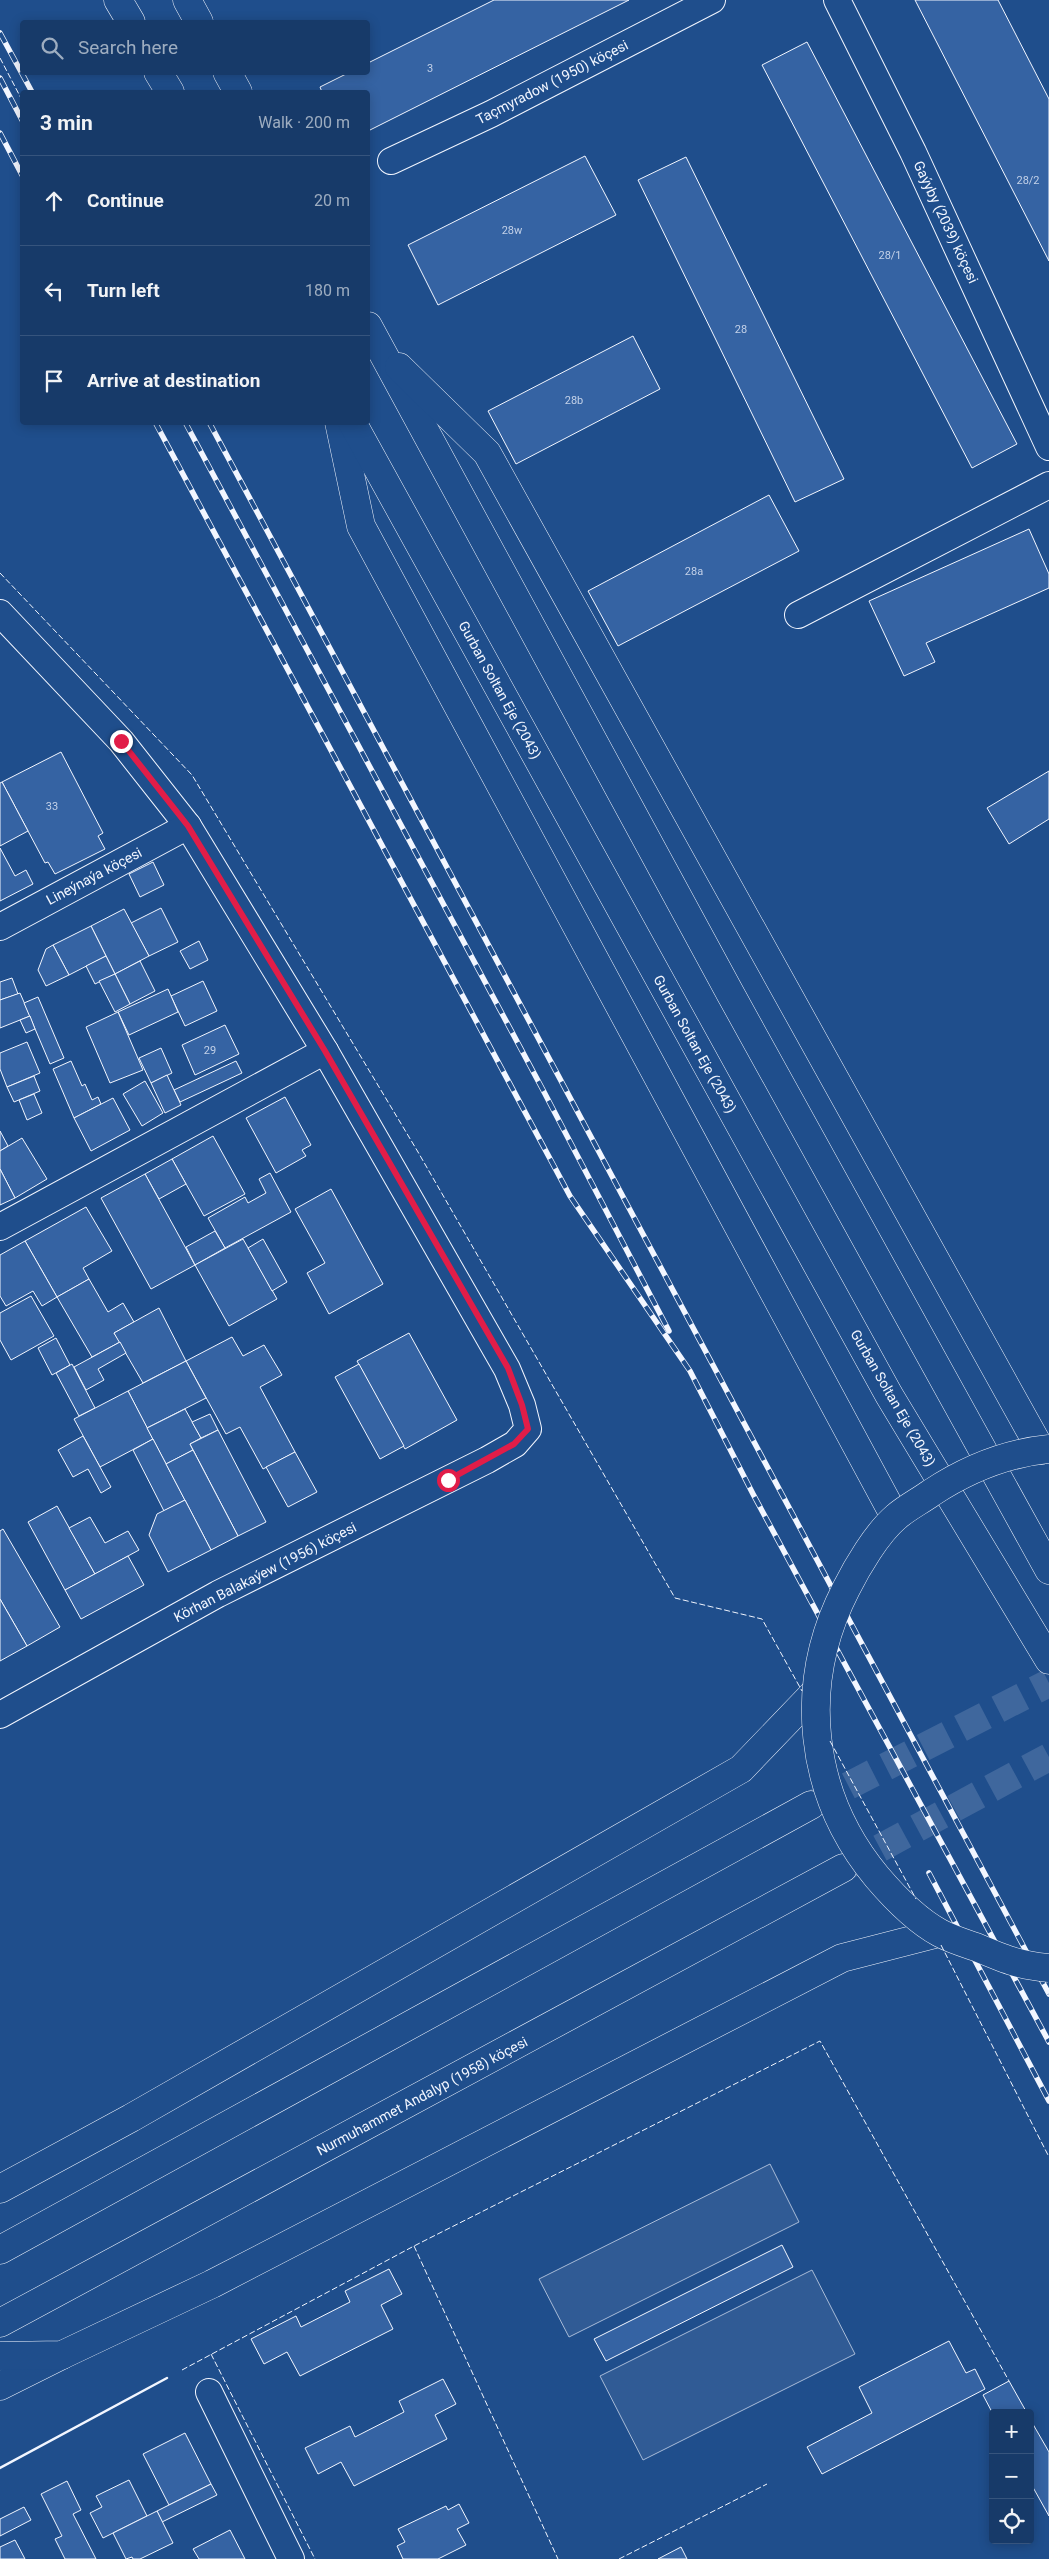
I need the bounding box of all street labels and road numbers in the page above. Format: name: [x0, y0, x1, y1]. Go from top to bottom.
street label: Taçmyradow (1950) köçesi: [473, 37, 631, 128]
street label: Gaýyby (2039) köçesi: [910, 158, 981, 286]
street label: Gurban Soltan Eje (2043): [455, 618, 545, 762]
street label: Lineýnaýa köçesi: [43, 844, 145, 908]
street label: Gurban Soltan Eje (2043): [650, 972, 740, 1116]
street label: Gurban Soltan Eje (2043): [846, 1327, 939, 1470]
street label: Körhan Balakaýew (1956) köçesi: [171, 1519, 359, 1626]
street label: Nurmuhammet Andalyp (1958) köçesi: [314, 2033, 531, 2159]

